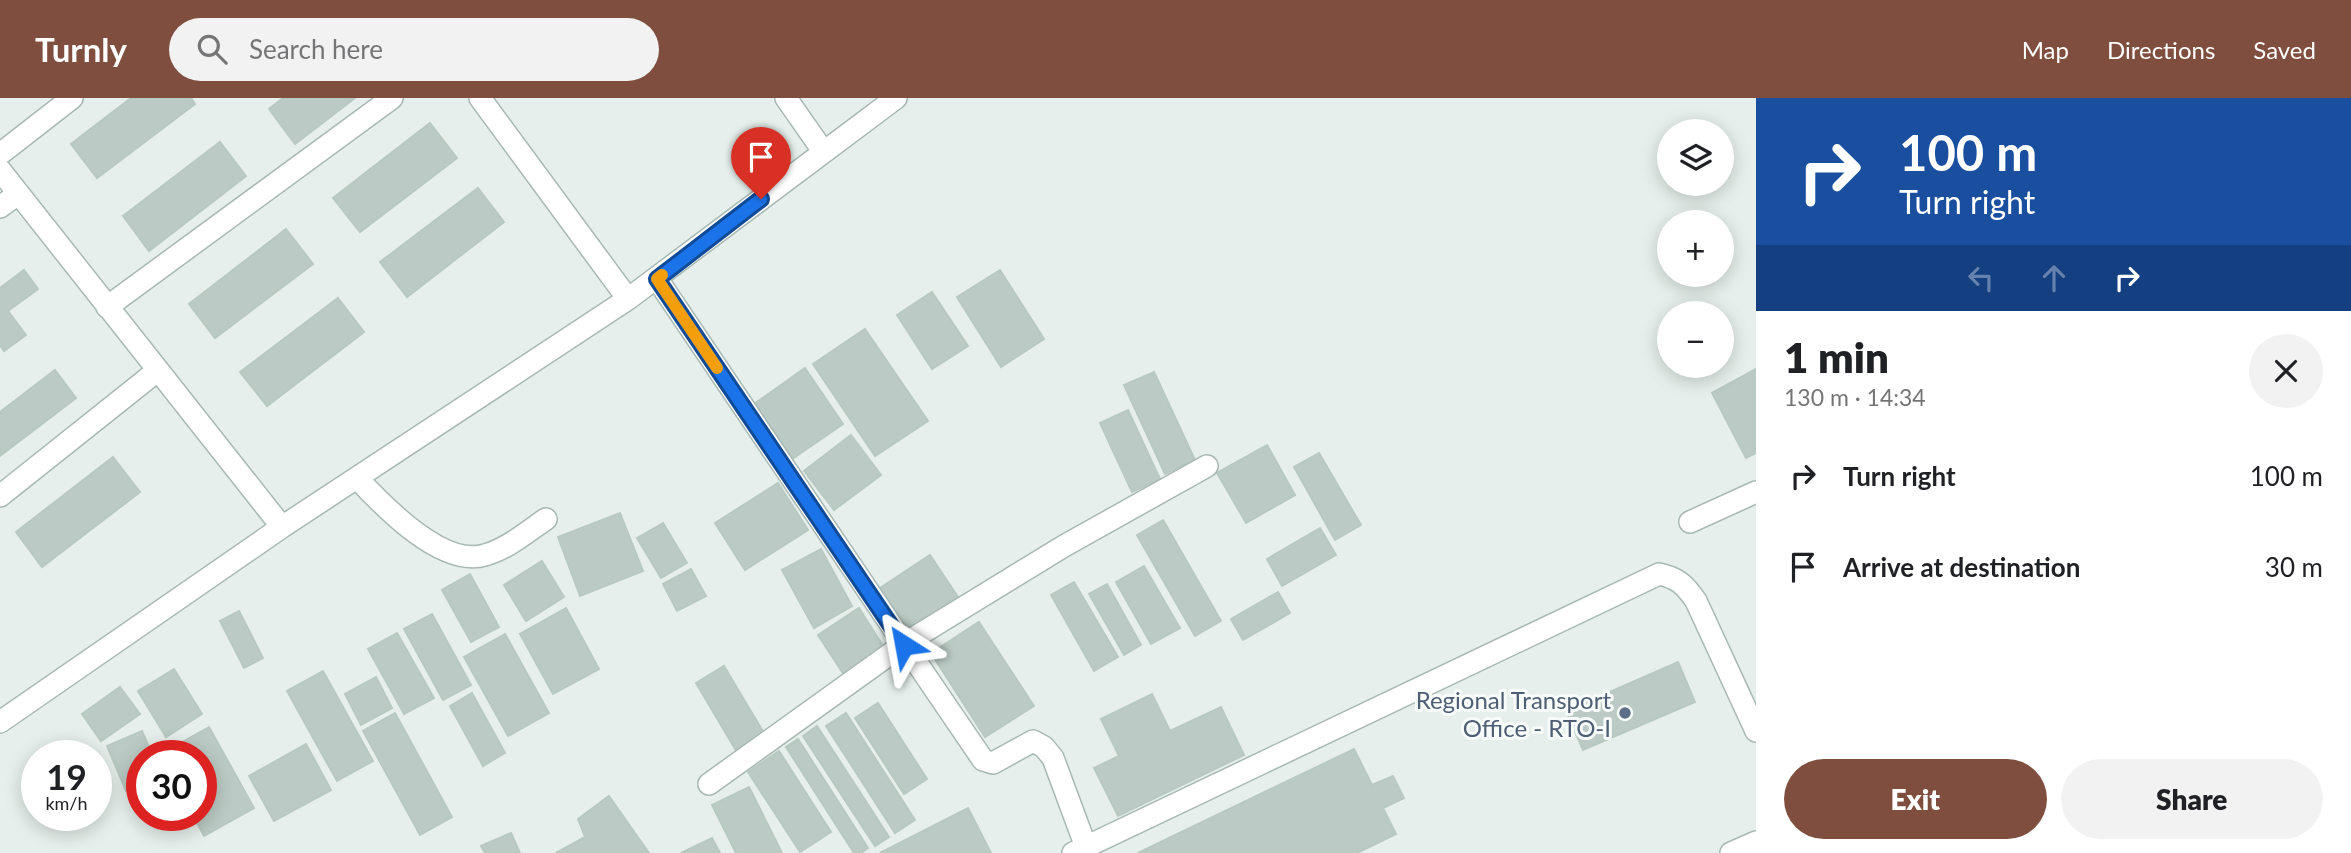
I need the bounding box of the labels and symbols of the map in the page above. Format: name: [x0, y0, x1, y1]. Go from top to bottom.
pin: [731, 127, 791, 199]
position arrow: [867, 608, 941, 682]
place label: Regional Transport Office - RTO-I: [1416, 685, 1611, 742]
marker: Regional Transport Office - RTO-I: [1617, 705, 1633, 721]
speed limit sign: 30: [126, 740, 217, 831]

